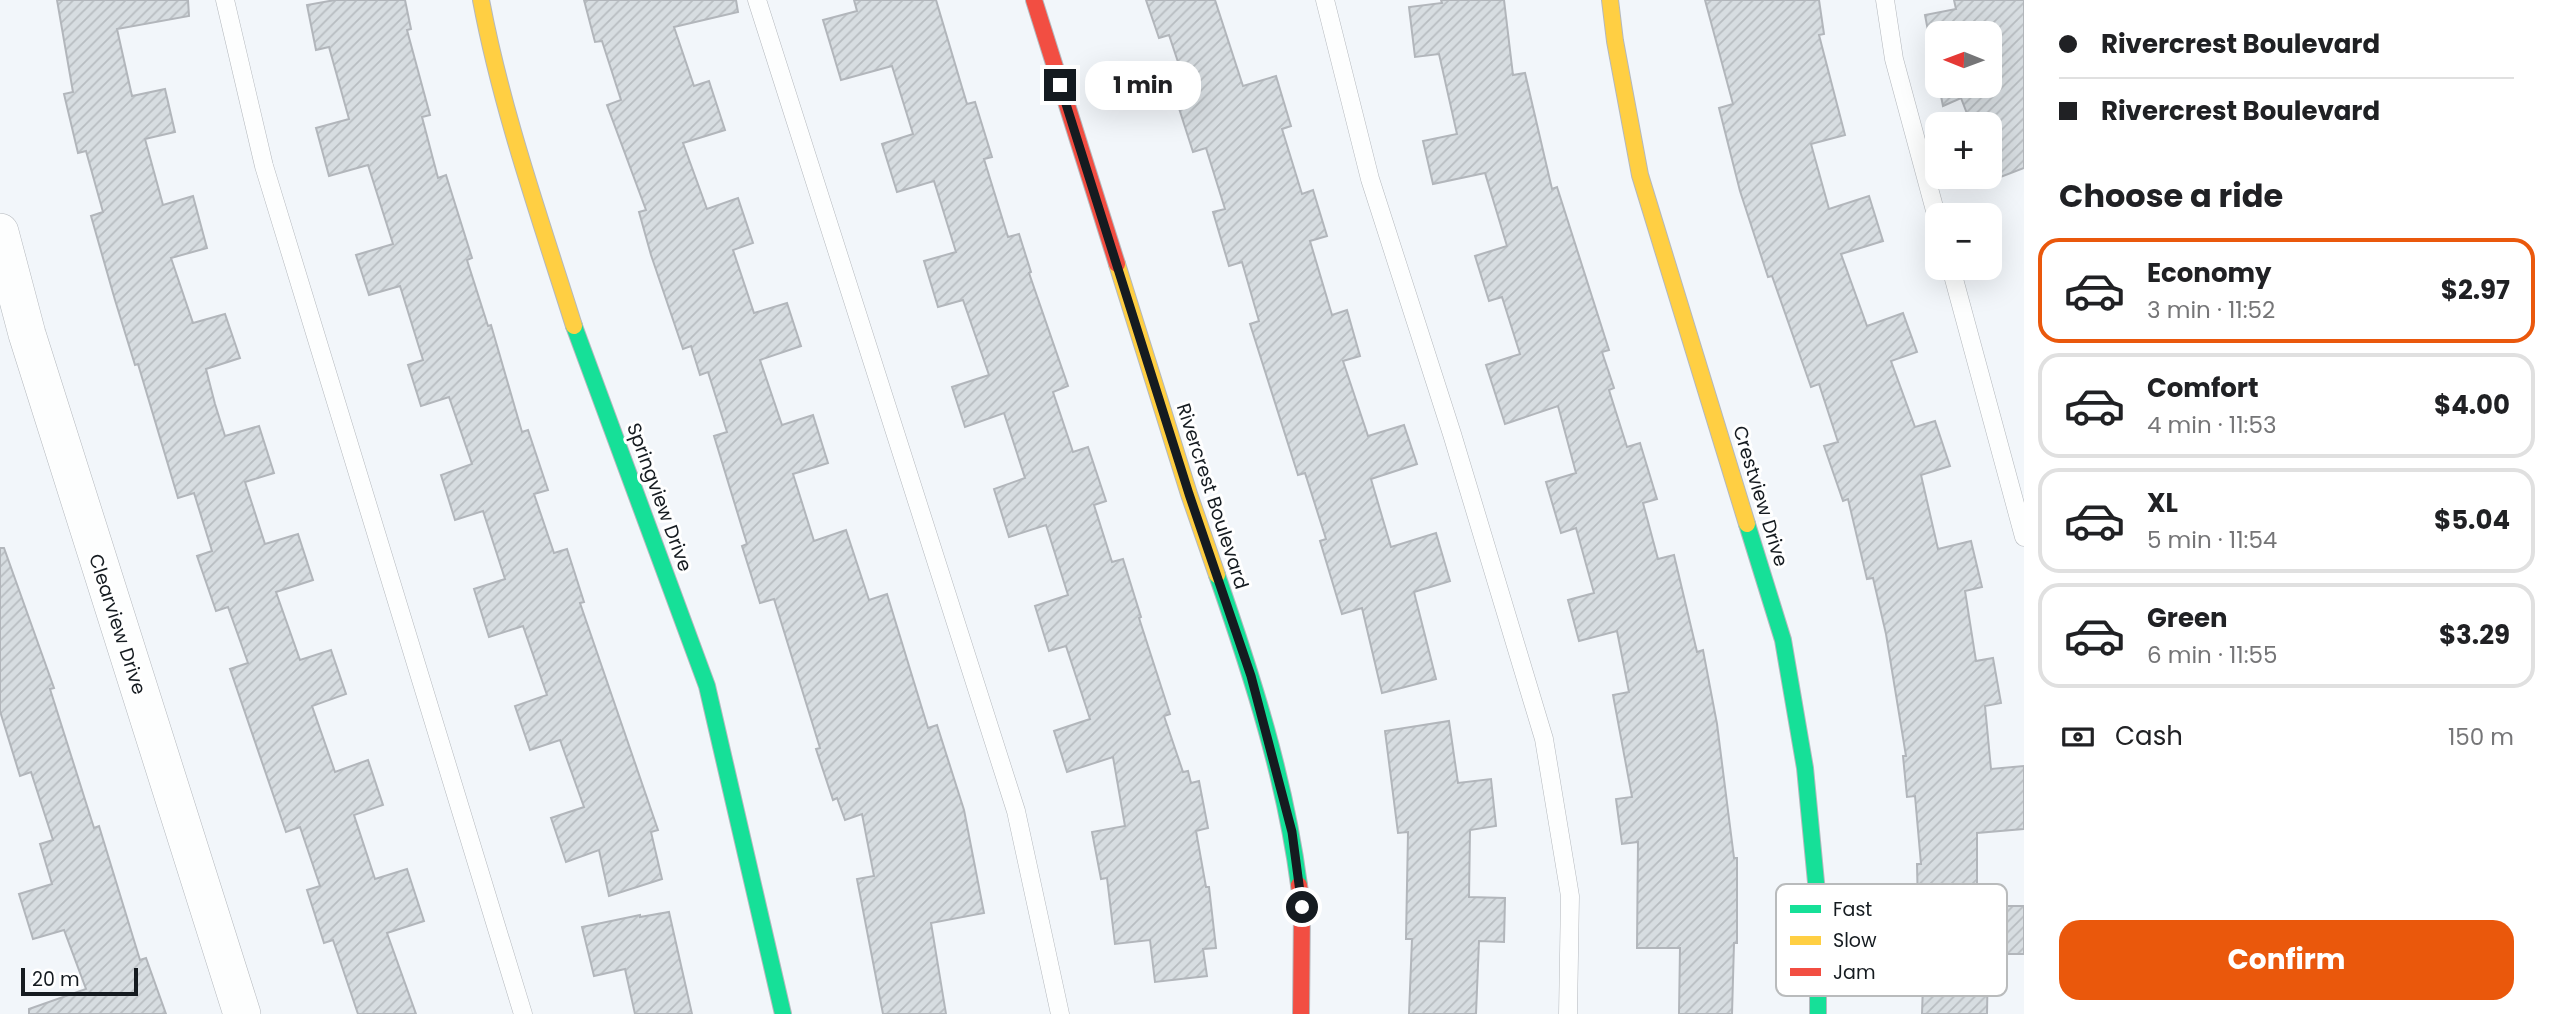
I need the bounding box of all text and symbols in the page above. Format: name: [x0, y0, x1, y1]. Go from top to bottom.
north arrow: [1925, 21, 2002, 98]
map controls: [1925, 21, 2002, 280]
text: Rivercrest Boulevard: [2101, 26, 2380, 62]
callout: 1 min: [1084, 60, 1200, 110]
route end: [1044, 69, 1076, 101]
text: 1 min: [1113, 69, 1173, 101]
text: Rivercrest Boulevard: [2101, 93, 2380, 129]
button: +: [1925, 112, 2002, 189]
text: Choose a ride: [2059, 173, 2283, 218]
button: −: [1925, 203, 2002, 280]
text: Economy: [2147, 255, 2271, 291]
icon: car: [2063, 259, 2126, 322]
text: $2.97: [2441, 272, 2510, 308]
text: 3 min · 11:52: [2147, 294, 2275, 326]
text: Comfort: [2147, 370, 2259, 406]
icon: car: [2063, 374, 2126, 437]
text: $4.00: [2434, 387, 2510, 423]
street label: Rivercrest Boulevard: [1170, 400, 1255, 593]
text: 4 min · 11:53: [2147, 409, 2276, 441]
street label: Springview Drive: [620, 419, 699, 575]
street label: Crestview Drive: [1726, 422, 1795, 570]
text: XL: [2147, 485, 2178, 521]
icon: car: [2063, 489, 2126, 552]
text: $5.04: [2434, 502, 2510, 538]
text: 5 min · 11:54: [2147, 524, 2277, 556]
street label: Clearview Drive: [82, 550, 153, 698]
text: Green: [2147, 600, 2228, 636]
icon: car: [2063, 604, 2126, 667]
text: $3.29: [2439, 617, 2510, 653]
text: 6 min · 11:55: [2147, 639, 2277, 671]
icon: cash: [2059, 718, 2097, 756]
text: Cash: [2115, 718, 2183, 754]
text: 150 m: [2448, 721, 2514, 753]
legend: [1776, 884, 2007, 996]
route start: [1286, 891, 1318, 923]
text: Fast: [1833, 896, 1872, 923]
button: Confirm: [2059, 920, 2514, 1000]
text: Slow: [1833, 927, 1877, 954]
text: Jam: [1833, 959, 1875, 986]
scale bar: [21, 965, 138, 997]
text: 20 m: [32, 966, 80, 993]

